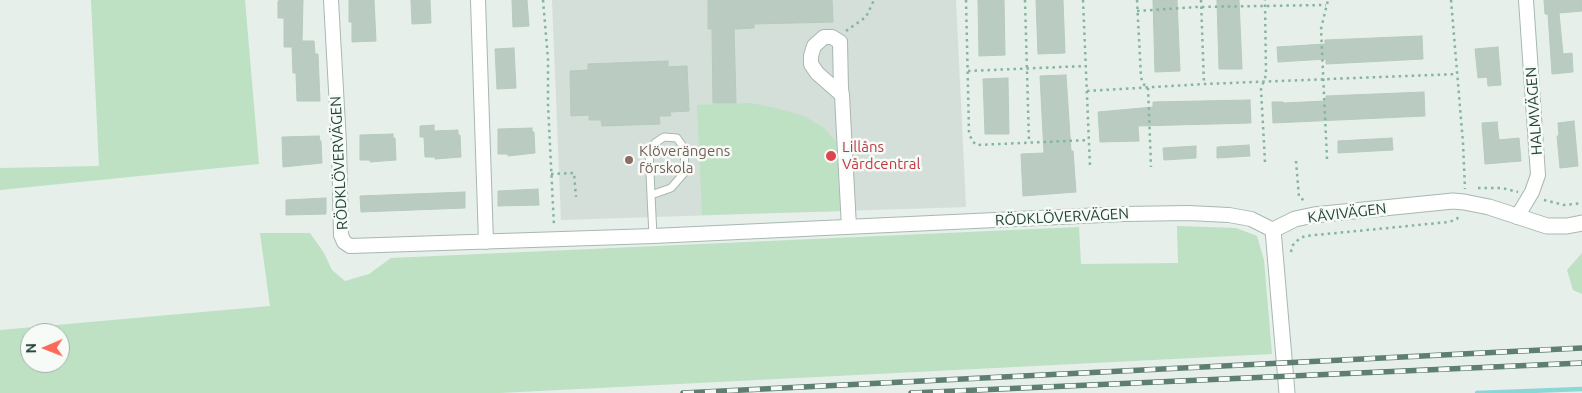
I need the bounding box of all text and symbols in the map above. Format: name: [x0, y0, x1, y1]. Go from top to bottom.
street label: HALMVÄGEN: [1522, 66, 1546, 156]
street label: RÖDKLÖVERVÄGEN: [327, 96, 351, 230]
place label: Lillåns Vårdcentral: [842, 138, 920, 173]
place label: Klöverängens förskola: [639, 142, 730, 177]
marker: Lillåns Vårdcentral: [824, 149, 838, 163]
marker: Klöverängens förskola: [623, 154, 635, 166]
street label: KÅVIVÄGEN: [1307, 199, 1387, 227]
street label: RÖDKLÖVERVÄGEN: [995, 205, 1129, 229]
north arrow: [20, 323, 70, 373]
text: N: [23, 343, 39, 354]

